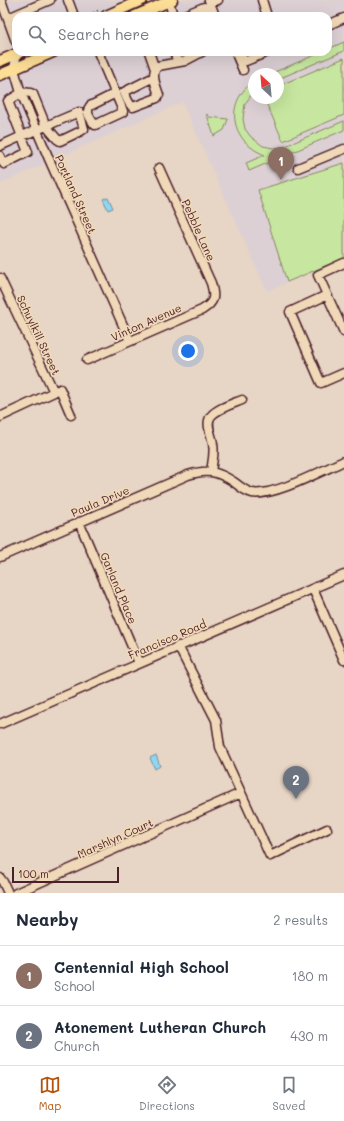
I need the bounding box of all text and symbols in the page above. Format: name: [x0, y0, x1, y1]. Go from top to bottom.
search box: [12, 12, 332, 56]
icon: search: [26, 23, 48, 45]
text: Search here: [58, 24, 149, 44]
north arrow: [248, 68, 284, 104]
pin: 1: [268, 147, 294, 180]
street label: Portland Street: [52, 152, 100, 236]
street label: Pebble Lane: [179, 197, 219, 263]
street label: Schuylkill Street: [14, 293, 64, 378]
street label: Vinton Avenue: [108, 300, 184, 344]
your location: [178, 341, 198, 361]
street label: Paula Drive: [69, 482, 132, 520]
street label: Garland Place: [97, 550, 141, 626]
street label: Francisco Road: [126, 616, 208, 662]
pin: 2: [283, 766, 309, 799]
street label: Marshlyn Court: [75, 814, 155, 861]
scale bar: [12, 865, 119, 884]
text: 100 m: [18, 866, 49, 881]
text: Nearby: [16, 908, 78, 930]
text: 2 results: [273, 911, 328, 928]
text: Centennial High School: [54, 957, 229, 977]
text: 1: [26, 967, 32, 984]
text: 180 m: [292, 967, 328, 984]
text: School: [54, 977, 95, 994]
text: Atonement Lutheran Church: [54, 1017, 266, 1037]
text: 2: [25, 1027, 33, 1044]
text: 430 m: [290, 1027, 328, 1044]
text: Church: [54, 1037, 99, 1054]
tab: Map: [39, 1074, 61, 1113]
tab: Directions: [139, 1074, 195, 1113]
tab: Saved: [272, 1074, 305, 1113]

